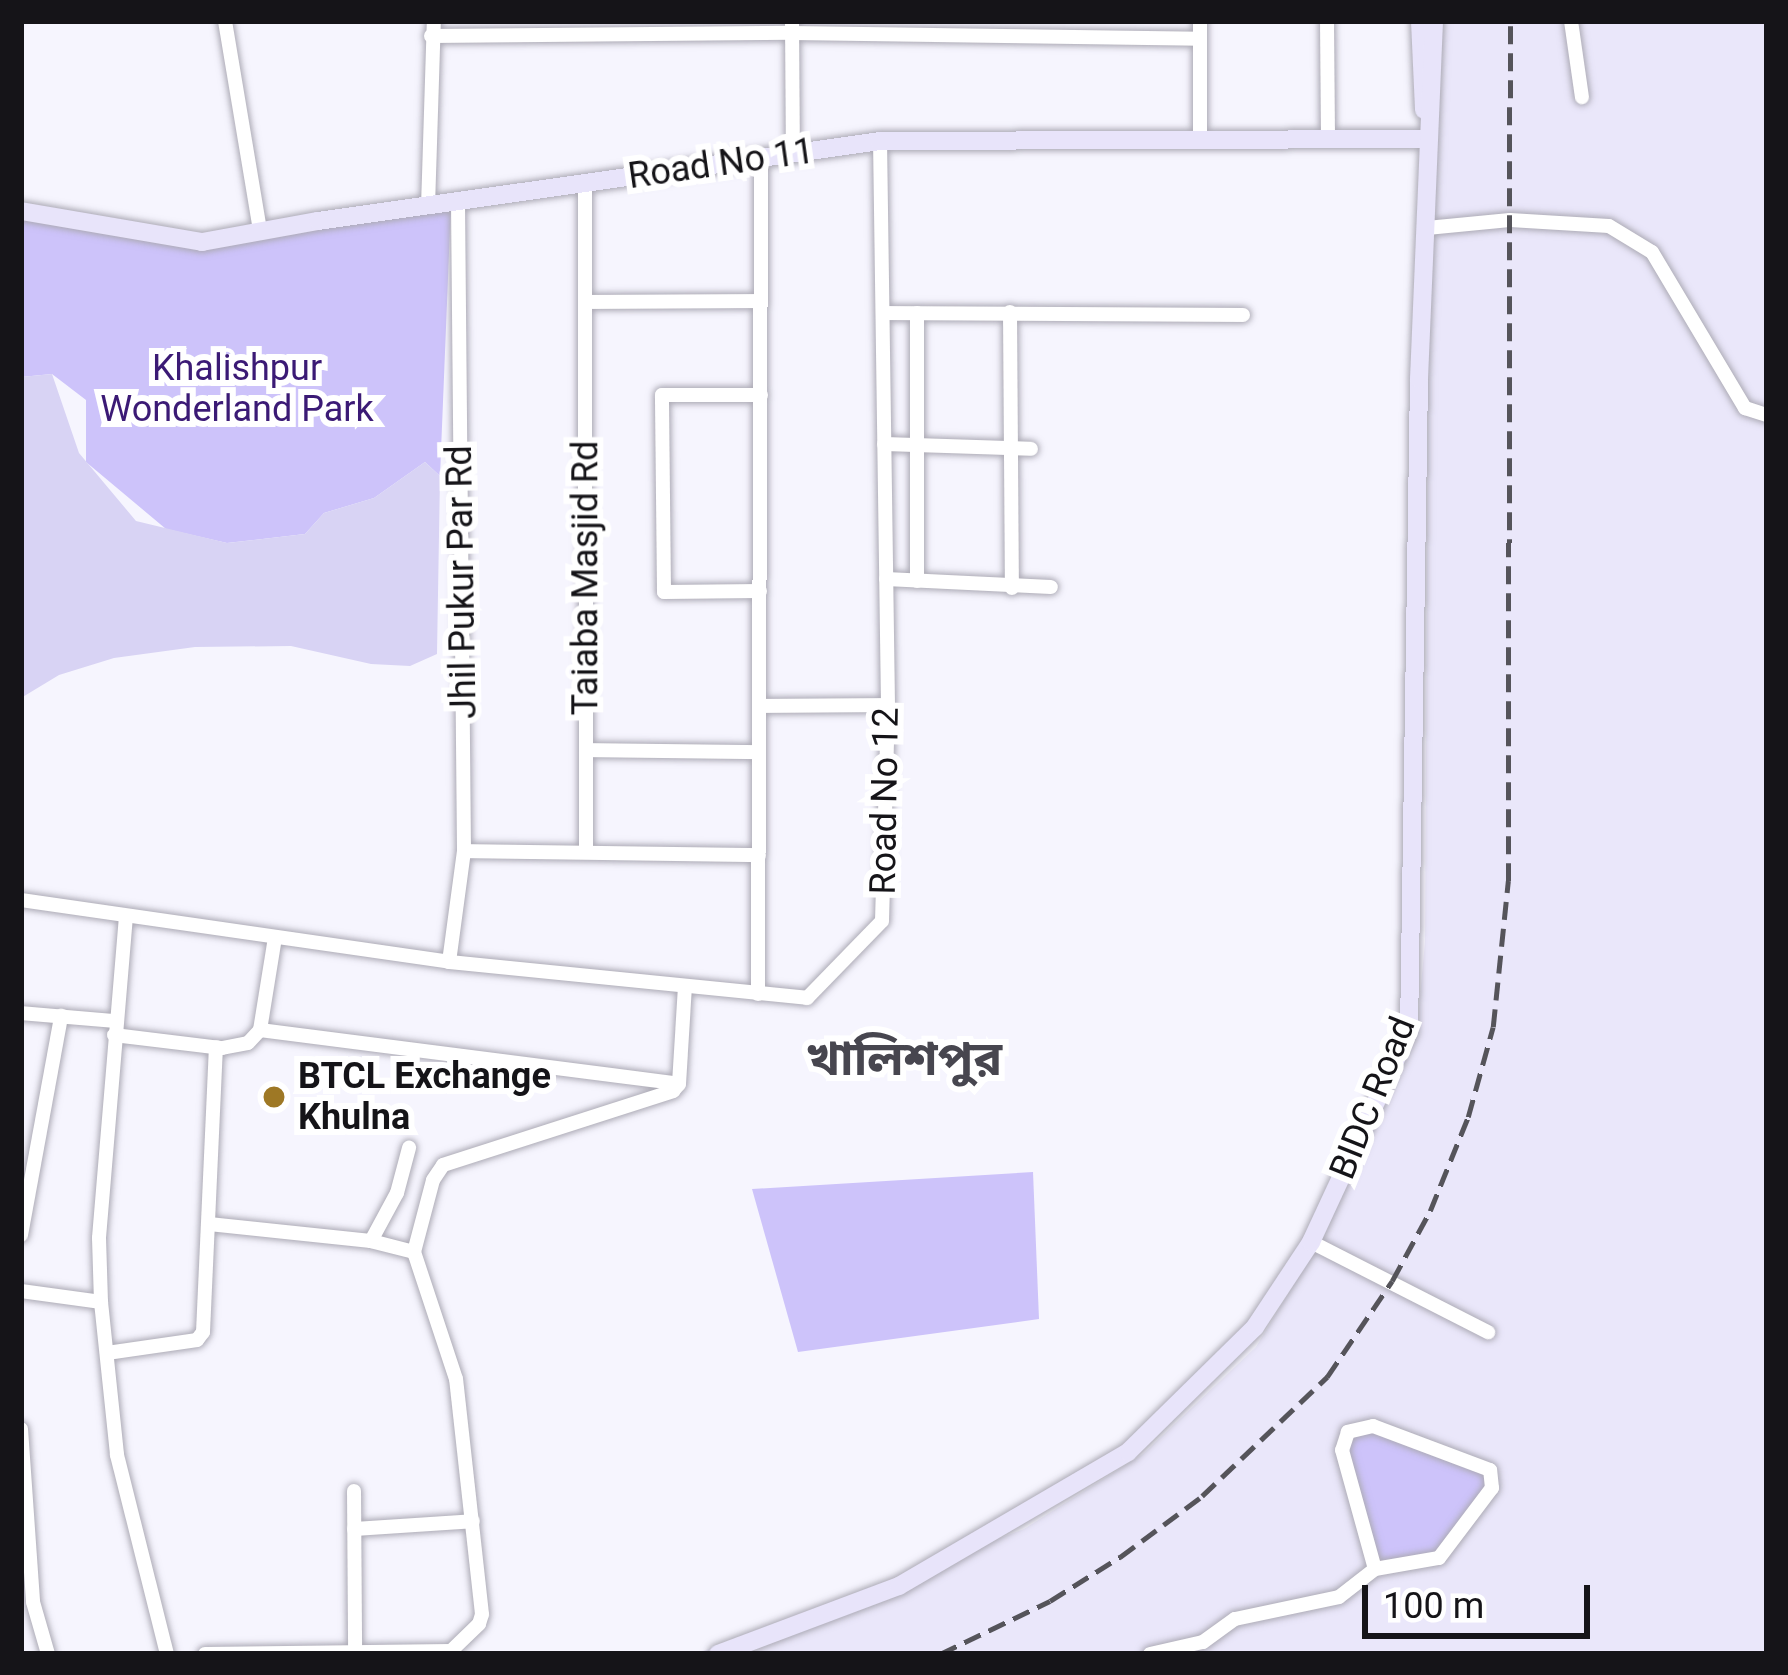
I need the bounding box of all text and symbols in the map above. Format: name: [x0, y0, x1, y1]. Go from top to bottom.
street label: Road No 11: [625, 130, 817, 198]
park label: Khalishpur Wonderland Park: [100, 346, 374, 431]
street label: Taiaba Masjid Rd: [564, 441, 608, 715]
street label: Jhil Pukur Par Rd: [438, 445, 486, 719]
street label: Road No 12: [862, 707, 908, 895]
street label: BIDC Road: [1321, 1011, 1425, 1185]
district label: খালিশপুর: [806, 1030, 1002, 1088]
place label: BTCL Exchange Khulna: [298, 1054, 551, 1139]
marker: BTCL Exchange Khulna: [261, 1084, 287, 1110]
scale bar: [1368, 1561, 1596, 1635]
text: 100 m: [1383, 1585, 1484, 1627]

